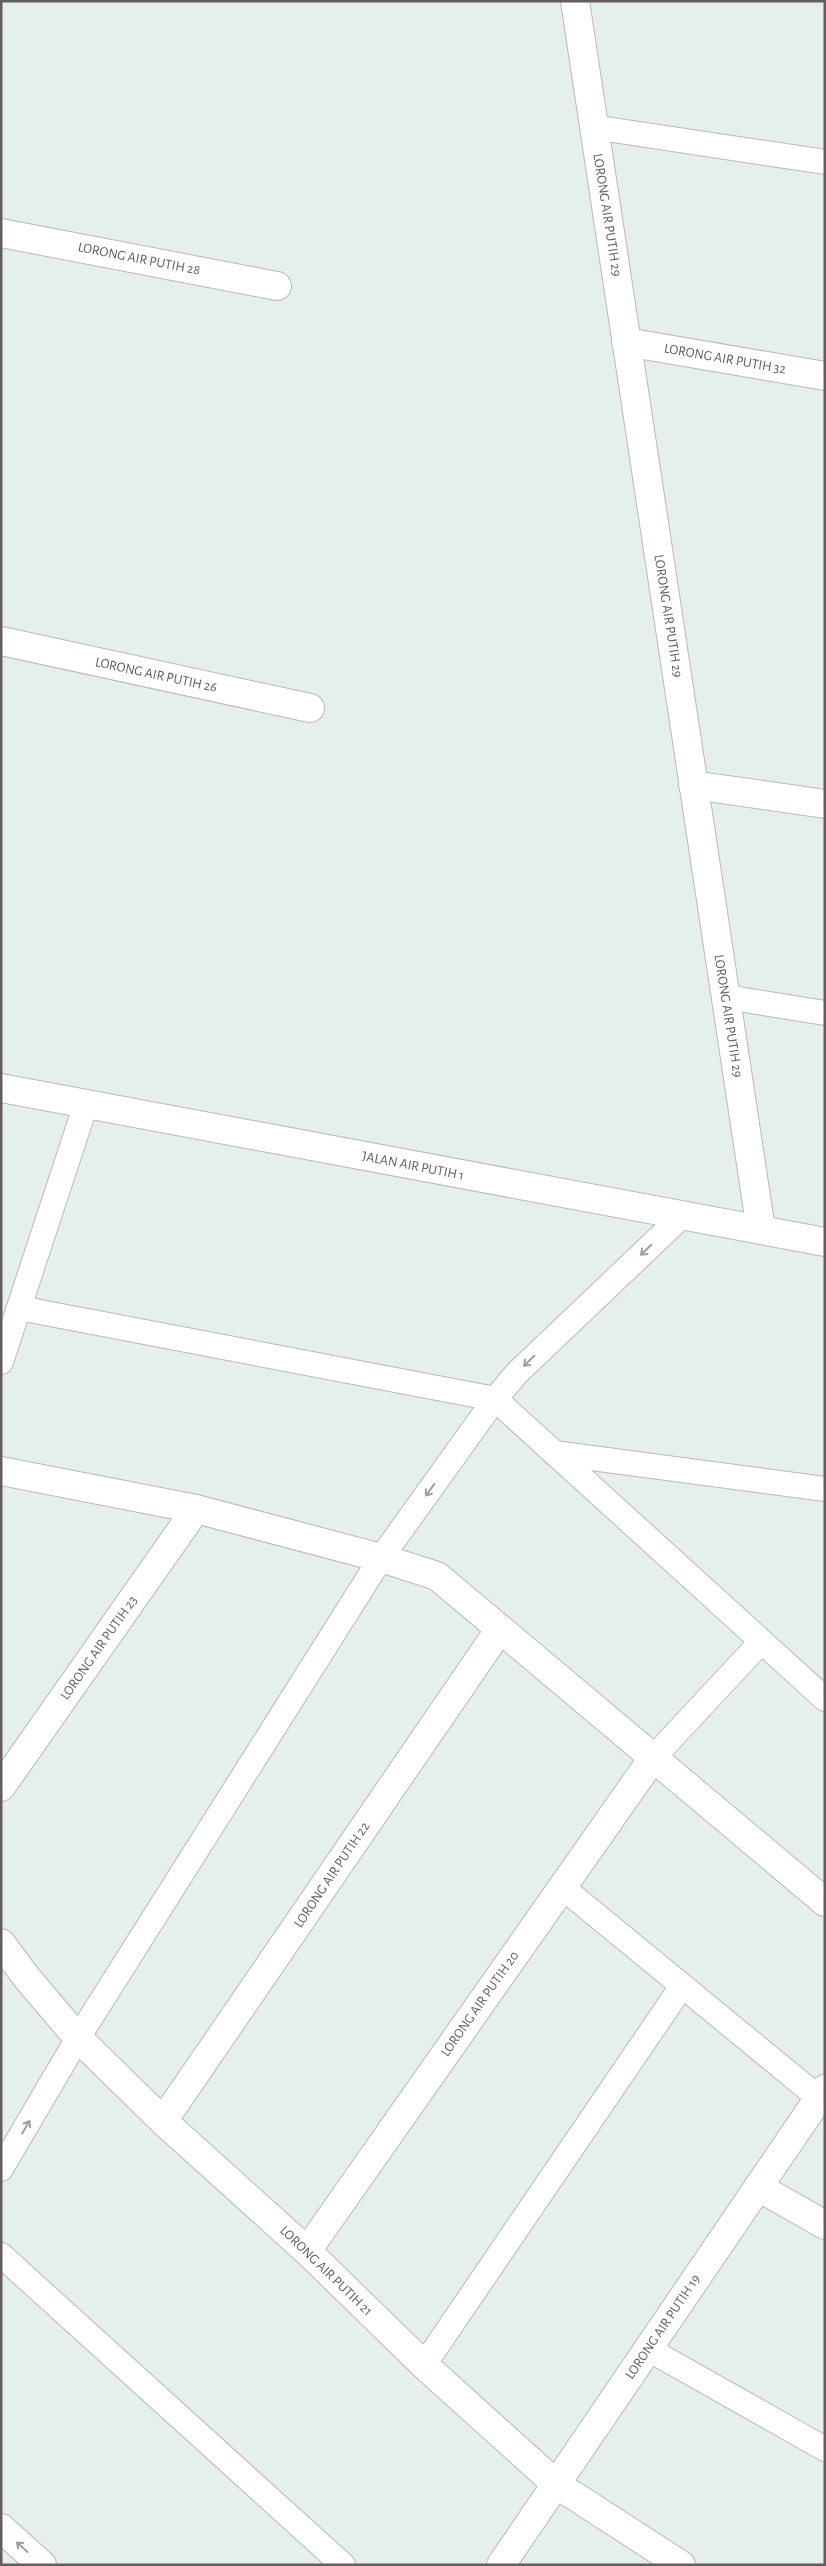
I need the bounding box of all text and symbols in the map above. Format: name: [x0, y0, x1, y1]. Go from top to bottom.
street label: LORONG AIR PUTIH 29: [590, 153, 624, 277]
street label: LORONG AIR PUTIH 28: [77, 240, 201, 278]
street label: LORONG AIR PUTIH 32: [663, 341, 787, 377]
street label: LORONG AIR PUTIH 29: [651, 554, 685, 678]
street label: LORONG AIR PUTIH 26: [94, 655, 218, 695]
street label: LORONG AIR PUTIH 29: [711, 954, 745, 1078]
street label: JALAN AIR PUTIH 1: [361, 1149, 465, 1183]
one-way arrow: [640, 1244, 653, 1256]
one-way arrow: [523, 1355, 535, 1367]
one-way arrow: [424, 1483, 435, 1496]
street label: LORONG AIR PUTIH 23: [58, 1593, 140, 1703]
street label: LORONG AIR PUTIH 22: [292, 1820, 372, 1930]
street label: LORONG AIR PUTIH 20: [438, 1949, 522, 2059]
one-way arrow: [21, 2120, 31, 2134]
street label: LORONG AIR PUTIH 21: [277, 2223, 375, 2319]
street label: LORONG AIR PUTIH 19: [623, 2272, 703, 2382]
one-way arrow: [15, 2541, 28, 2552]

